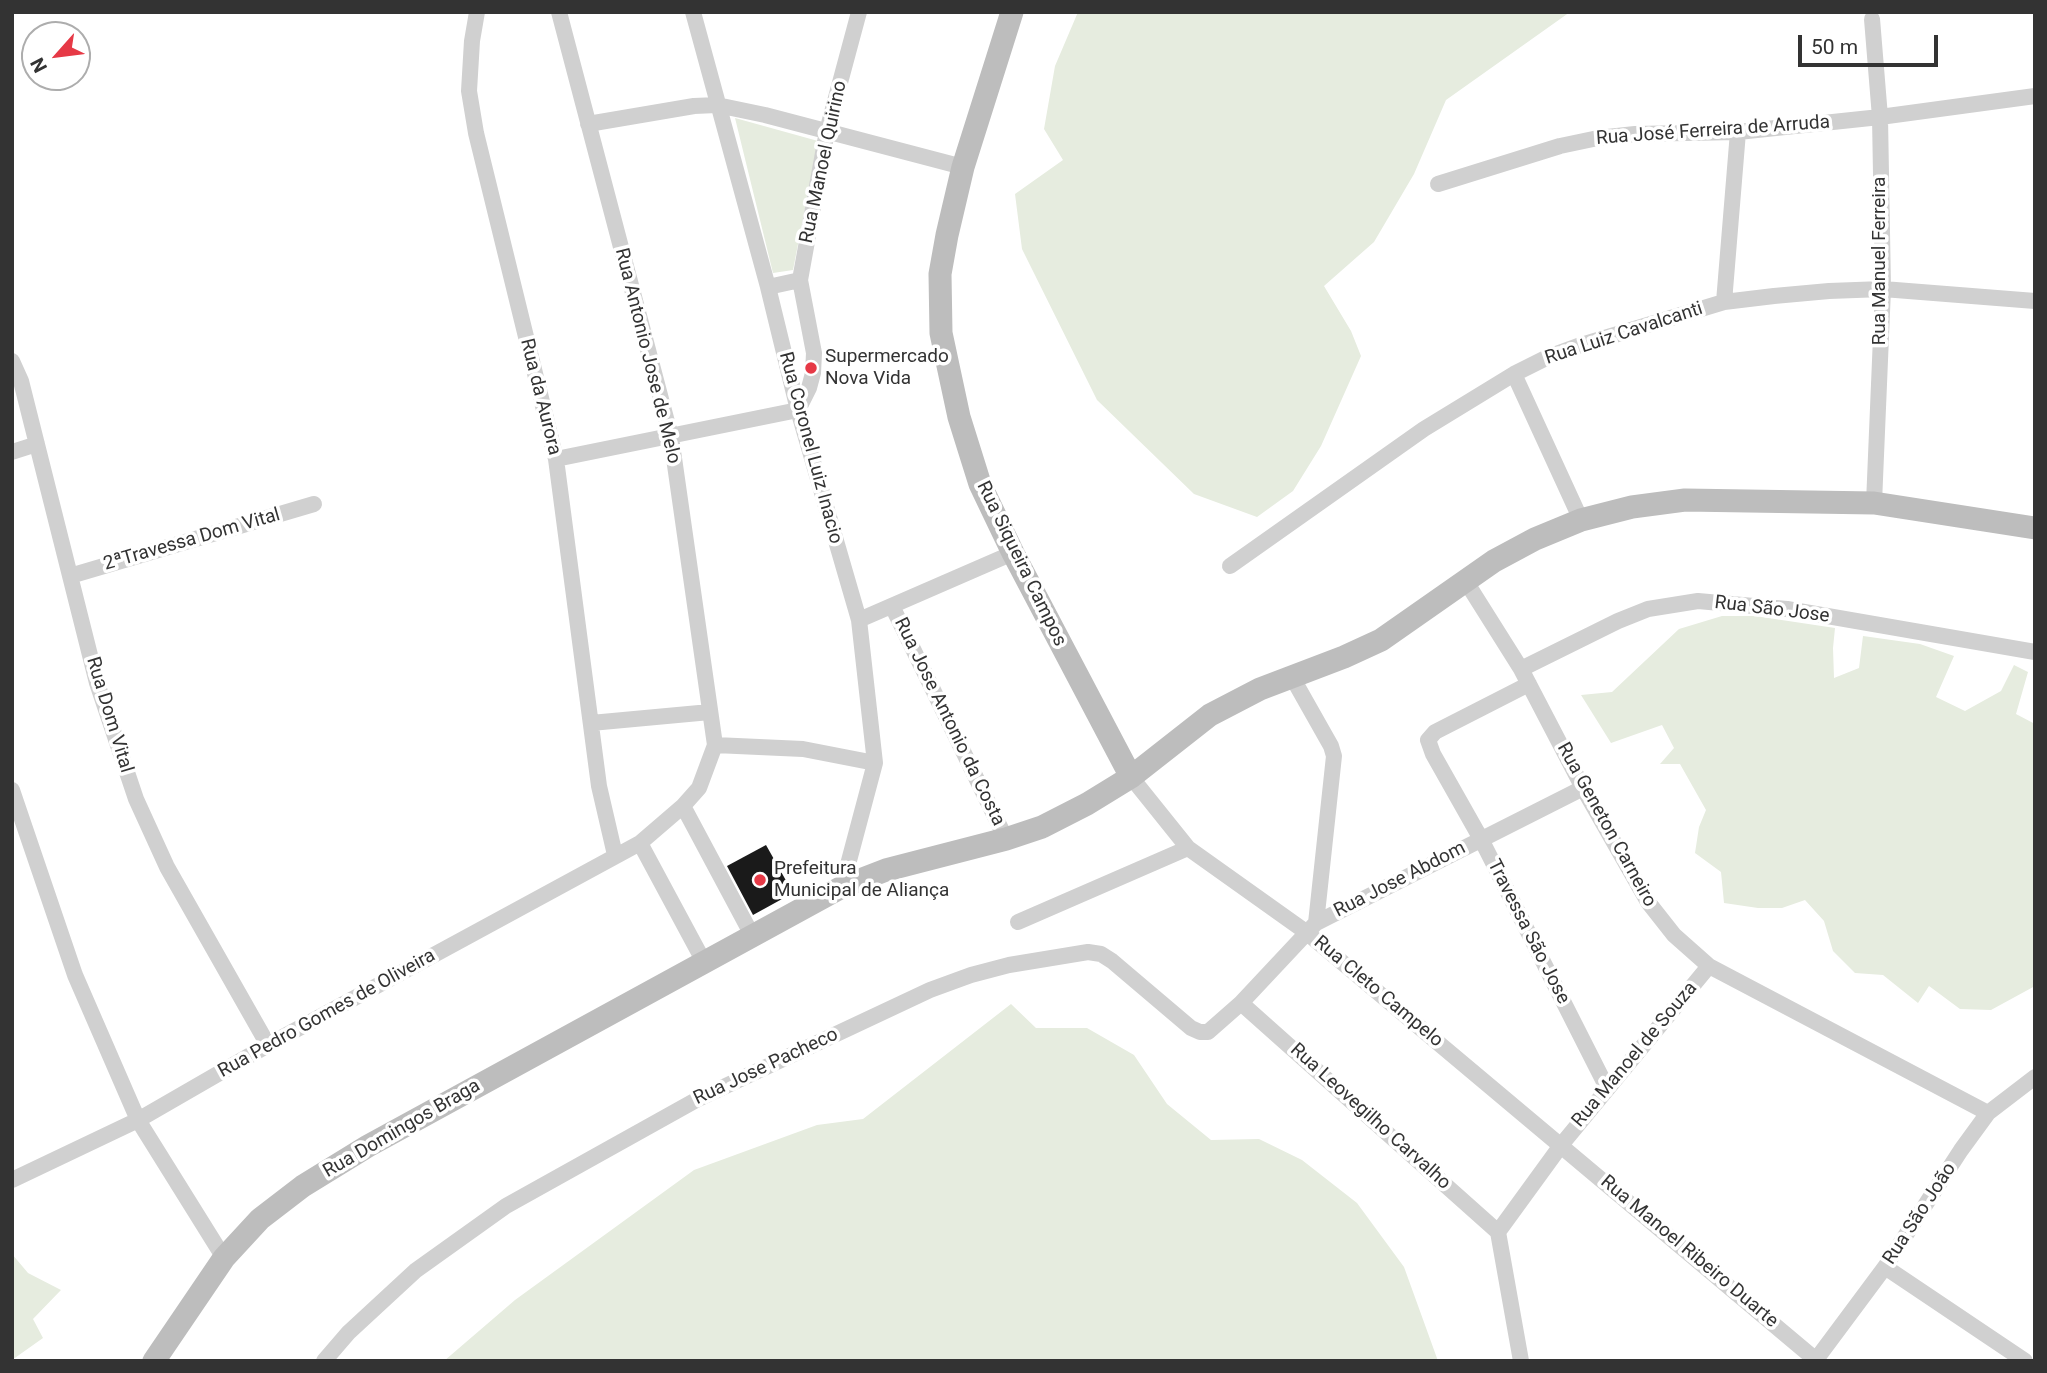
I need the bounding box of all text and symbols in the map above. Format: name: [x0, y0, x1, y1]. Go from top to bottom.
north arrow: [21, 21, 91, 91]
scale bar: [1802, 21, 1942, 65]
text: 50 m: [1811, 35, 1858, 59]
text: N: [25, 54, 52, 76]
street label: Rua Manoel Quirino: [796, 79, 852, 245]
street label: Rua José Ferreira de Arruda: [1595, 111, 1831, 151]
street label: Rua Manuel Ferreira: [1869, 177, 1891, 345]
street label: Rua Antonio Jose de Melo: [609, 246, 685, 466]
street label: Rua Luiz Cavalcanti: [1542, 298, 1706, 370]
street label: Rua da Aurora: [515, 336, 565, 458]
place label: Supermercado Nova Vida: [825, 346, 949, 390]
street label: Rua Coronel Luiz Inacio: [773, 349, 847, 547]
marker: Supermercado Nova Vida: [803, 360, 819, 376]
street label: Rua Siqueira Campos: [971, 478, 1071, 650]
street label: 2ªTravessa Dom Vital: [101, 504, 283, 576]
street label: Rua São Jose: [1713, 592, 1831, 628]
street label: Rua Jose Antonio da Costa: [889, 614, 1009, 830]
street label: Rua Dom Vital: [81, 654, 137, 776]
street label: Rua Geneton Carneiro: [1551, 739, 1661, 911]
street label: Rua Jose Abdom: [1330, 837, 1470, 923]
street label: Travessa São Jose: [1482, 856, 1574, 1008]
place label: Prefeitura Municipal de Aliança: [774, 858, 949, 902]
marker: Prefeitura Municipal de Aliança: [752, 872, 768, 888]
street label: Rua Cleto Campelo: [1309, 931, 1447, 1053]
street label: Rua Pedro Gomes de Oliveira: [214, 945, 440, 1083]
street label: Rua Manoel de Souza: [1568, 978, 1702, 1132]
street label: Rua Jose Pacheco: [690, 1024, 842, 1110]
street label: Rua Leovegilho Carvalho: [1285, 1039, 1455, 1195]
street label: Rua Domingos Braga: [319, 1075, 485, 1183]
street label: Rua São João: [1879, 1159, 1961, 1269]
street label: Rua Manoel Ribeiro Duarte: [1596, 1171, 1782, 1333]

